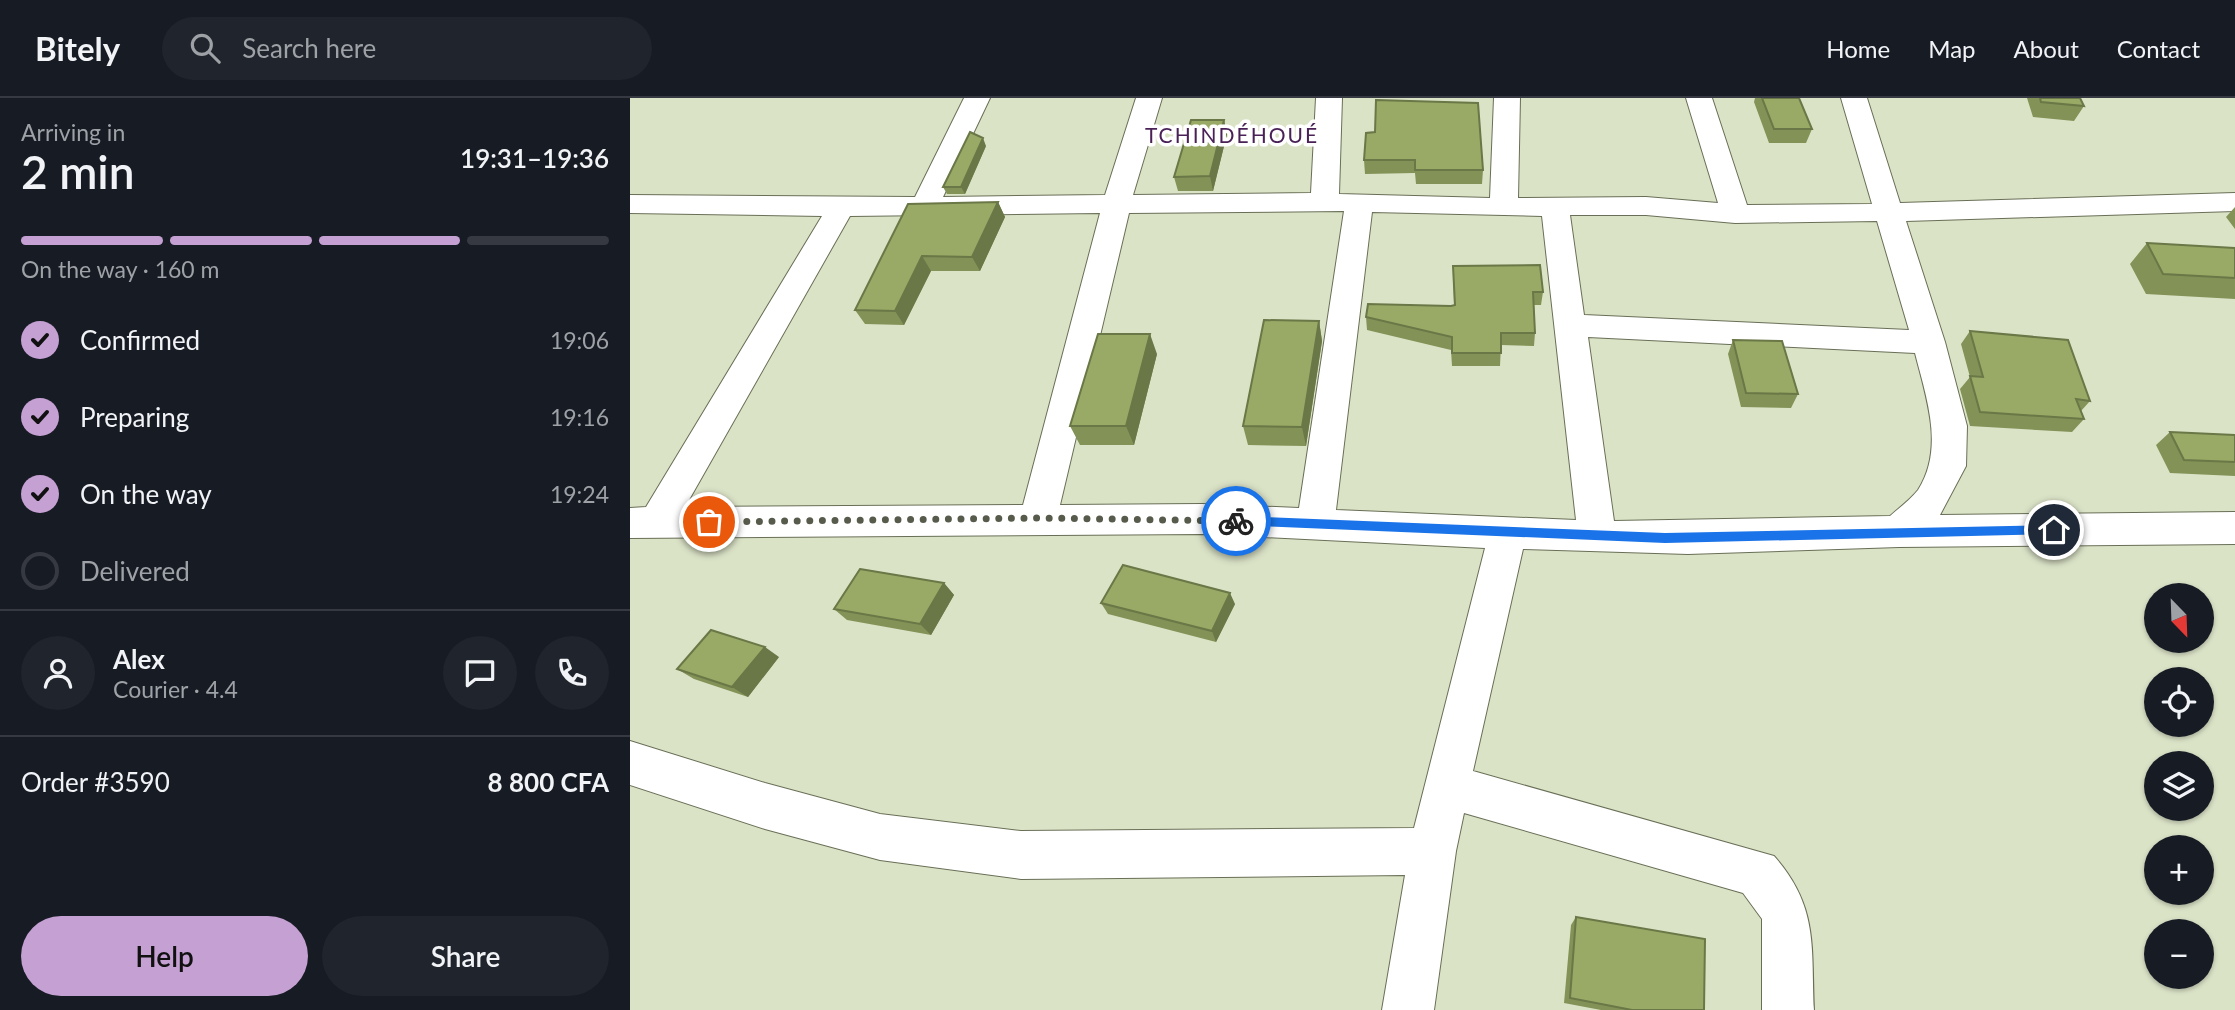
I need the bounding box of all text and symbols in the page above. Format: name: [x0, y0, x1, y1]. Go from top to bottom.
search box: [162, 17, 652, 80]
text: Bitely: [35, 28, 120, 68]
icon: search: [186, 29, 224, 67]
text: Search here: [242, 32, 376, 64]
text: Home: [1826, 34, 1890, 63]
text: Map: [1928, 34, 1976, 63]
text: About: [2014, 34, 2079, 63]
text: Contact: [2117, 34, 2200, 63]
text: Arriving in: [21, 118, 125, 146]
district label: TCHINDÉHOUÉ: [1145, 122, 1319, 147]
text: 19:31–19:36: [460, 142, 609, 174]
text: 2 min: [21, 144, 135, 199]
text: On the way · 160 m: [21, 255, 220, 283]
icon: check: [21, 321, 59, 359]
text: Confirmed: [80, 324, 200, 356]
text: 19:06: [550, 326, 609, 354]
icon: check: [21, 398, 59, 436]
text: Preparing: [80, 401, 189, 433]
text: 19:16: [550, 403, 609, 431]
icon: check: [21, 475, 59, 513]
text: On the way: [80, 478, 212, 510]
text: 19:24: [550, 480, 609, 508]
courier: [1201, 486, 1271, 556]
pin: [679, 492, 739, 552]
pin: [2024, 500, 2084, 560]
icon: bike: [1217, 502, 1255, 540]
icon: bag: [690, 503, 728, 541]
icon: home: [2035, 511, 2073, 549]
text: Delivered: [80, 555, 190, 587]
north arrow: [2144, 583, 2214, 653]
map controls: [2144, 583, 2214, 989]
button: person: [21, 636, 95, 710]
button: chat: [443, 636, 517, 710]
button: phone: [535, 636, 609, 710]
text: Alex: [113, 643, 165, 675]
button: locate: [2144, 667, 2214, 737]
text: Courier · 4.4: [113, 675, 238, 703]
button: layers: [2144, 751, 2214, 821]
text: Order #3590: [21, 766, 170, 798]
text: 8 800 CFA: [488, 766, 609, 798]
button: +: [2144, 835, 2214, 905]
button: Help: [21, 916, 308, 996]
button: Share: [322, 916, 609, 996]
button: −: [2144, 919, 2214, 989]

